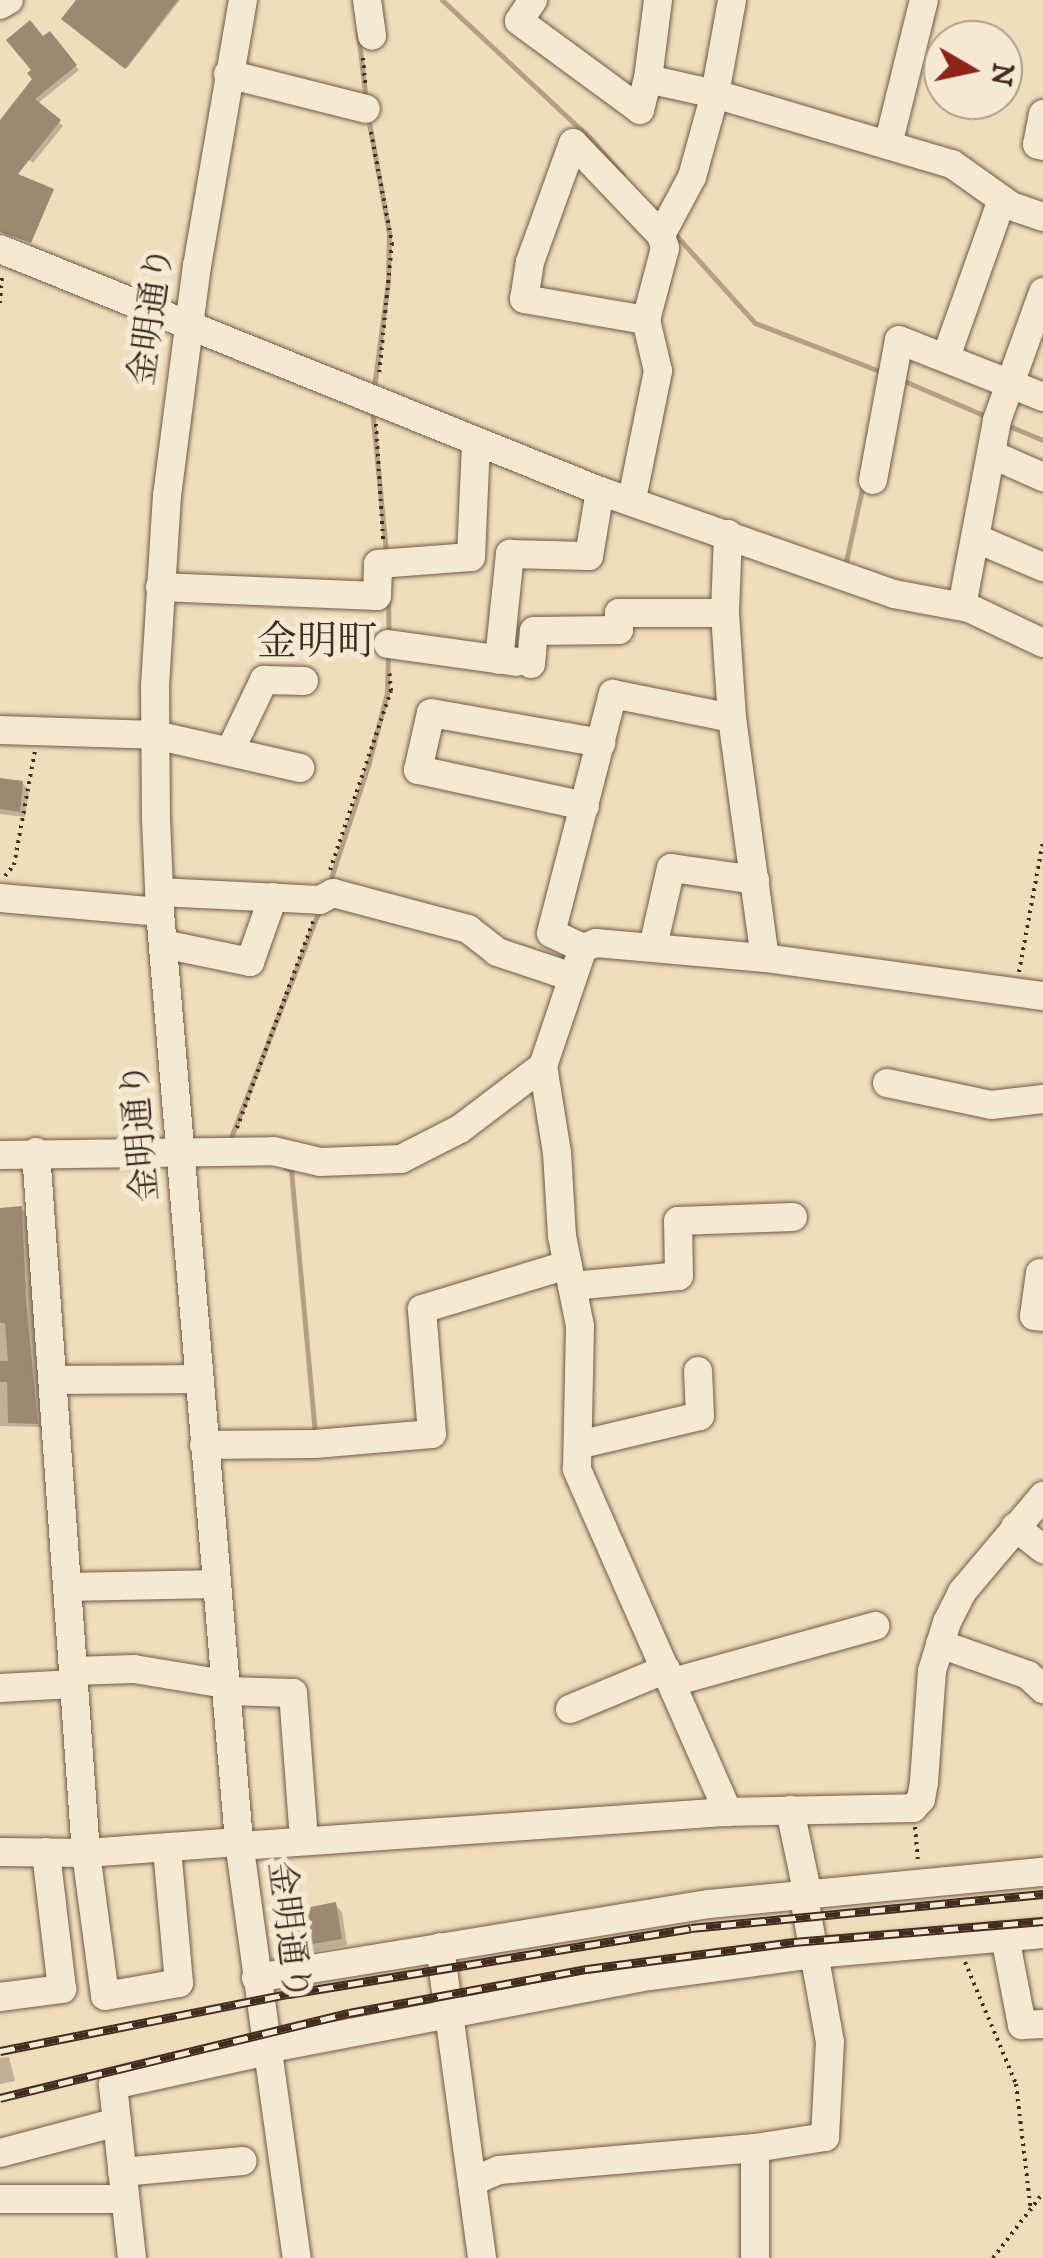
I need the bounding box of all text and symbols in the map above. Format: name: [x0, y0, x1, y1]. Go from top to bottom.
north arrow: [923, 20, 1023, 120]
text: N: [982, 60, 1020, 89]
street label: 金明通り: [121, 244, 183, 388]
district label: 金明町: [257, 619, 377, 667]
street label: 金明通り: [114, 1060, 168, 1204]
street label: 金明通り: [259, 1859, 317, 2003]

